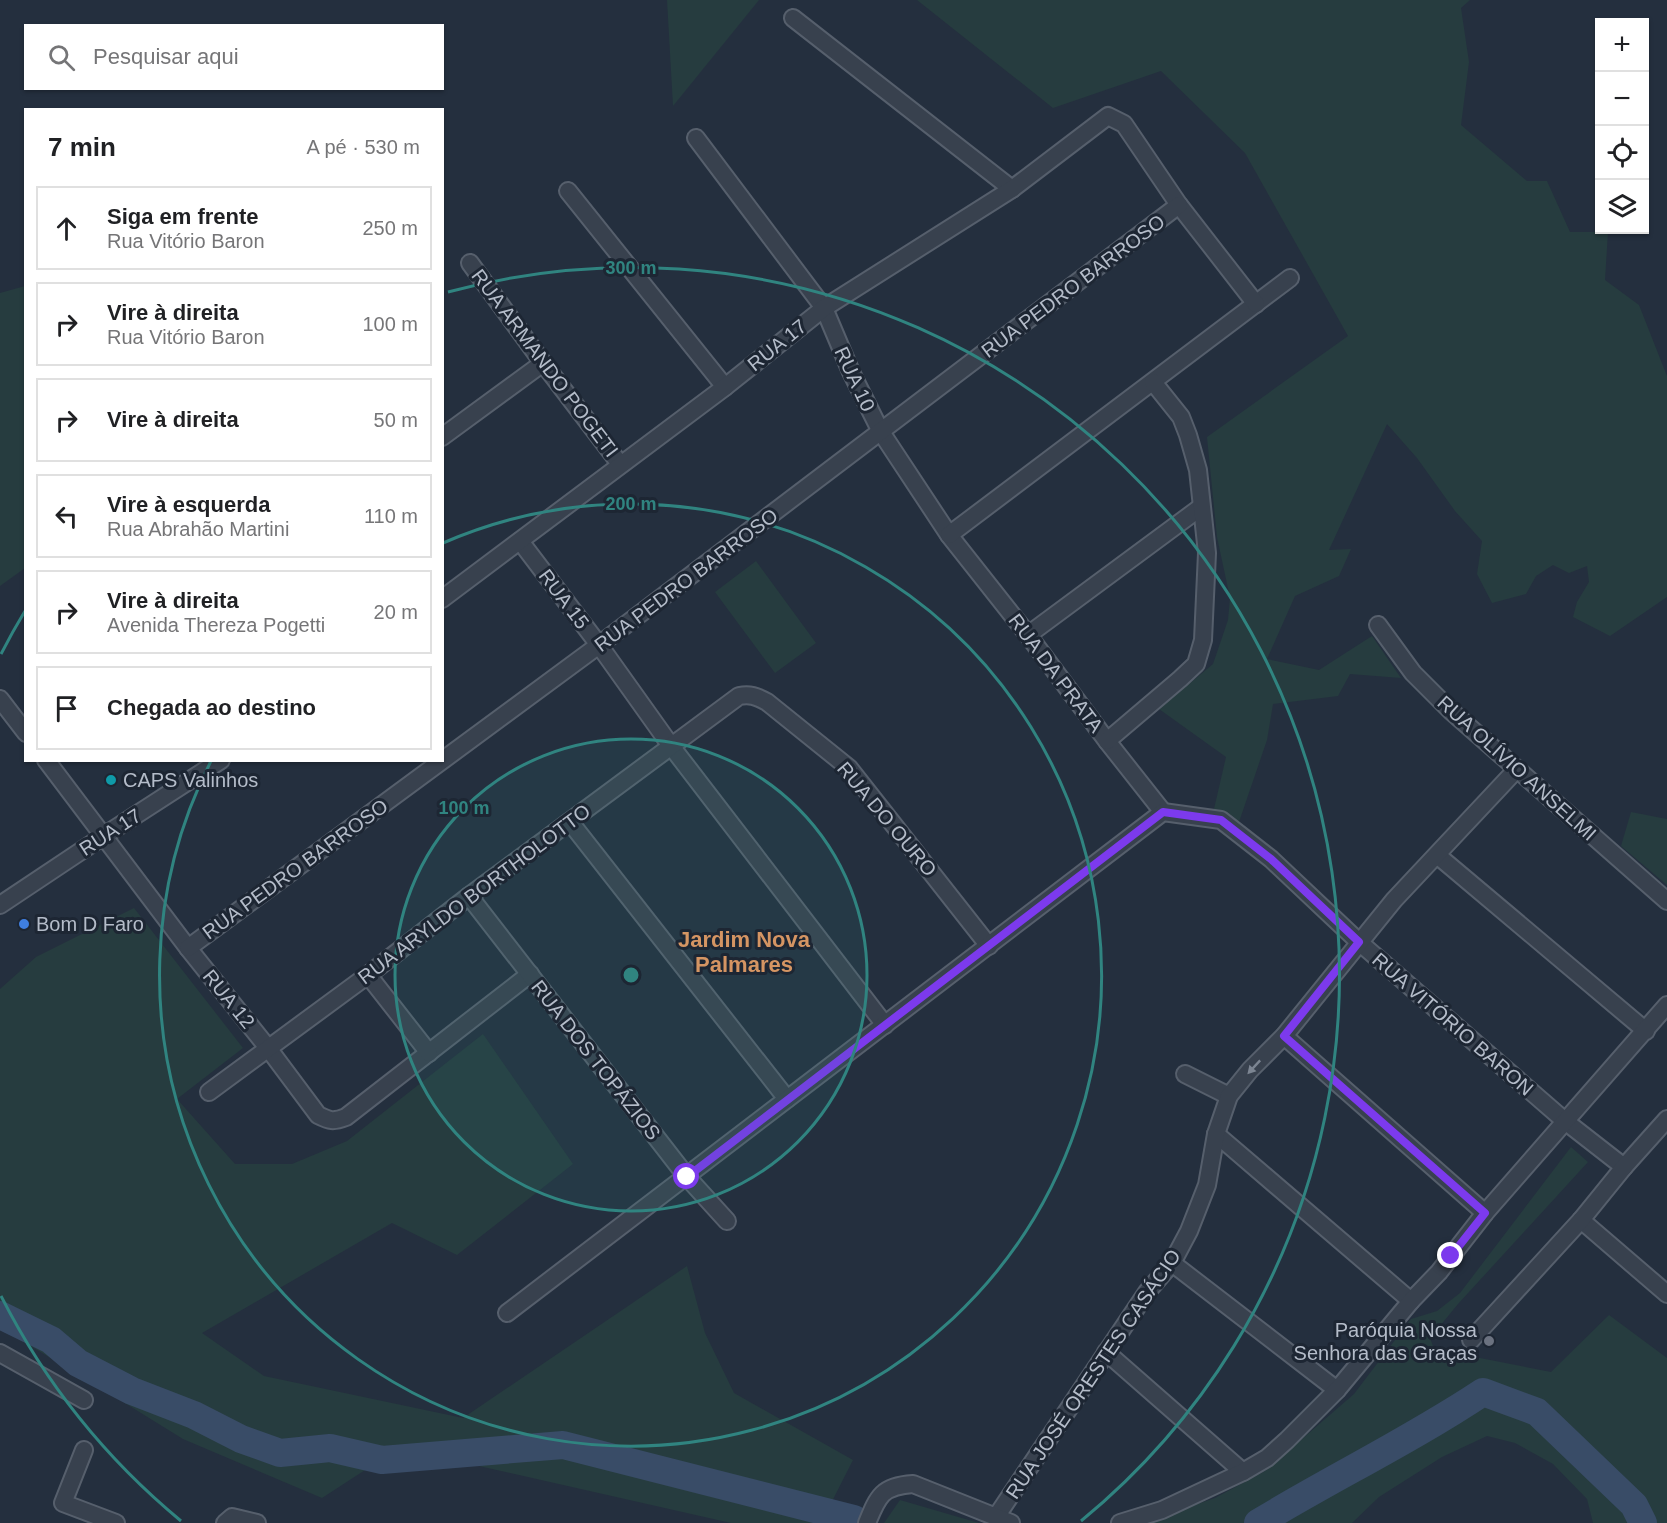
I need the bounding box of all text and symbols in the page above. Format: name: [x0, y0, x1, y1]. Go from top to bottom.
map controls: [1595, 18, 1649, 234]
button: +: [1595, 18, 1649, 72]
search box: [24, 24, 444, 90]
icon: search: [45, 41, 78, 74]
text: Pesquisar aqui: [93, 44, 239, 69]
button: −: [1595, 72, 1649, 126]
button: locate: [1595, 126, 1649, 180]
text: 7 min: [48, 132, 116, 162]
text: A pé · 530 m: [307, 136, 420, 158]
button: layers: [1595, 180, 1649, 234]
text: Siga em frente: [107, 204, 259, 229]
street label: RUA PEDRO BARROSO: [977, 210, 1169, 362]
icon: ahead: [50, 212, 83, 245]
text: 250 m: [362, 217, 418, 239]
text: Rua Vitório Baron: [107, 230, 265, 252]
text: 300 m: [605, 258, 657, 278]
street label: RUA ARMANDO POGETI: [467, 265, 623, 461]
text: Vire à direita: [107, 300, 239, 325]
icon: right: [50, 308, 83, 341]
text: 100 m: [362, 313, 418, 335]
street label: RUA 17: [743, 315, 811, 375]
text: Rua Vitório Baron: [107, 326, 265, 348]
street label: RUA 10: [830, 343, 880, 415]
icon: right: [50, 404, 83, 437]
text: Vire à direita: [107, 407, 239, 432]
text: 50 m: [374, 409, 418, 431]
text: Vire à esquerda: [107, 492, 270, 517]
text: 200 m: [605, 494, 657, 514]
icon: left: [50, 500, 83, 533]
street label: RUA PEDRO BARROSO: [590, 504, 782, 656]
text: 110 m: [364, 505, 418, 527]
text: Rua Abrahão Martini: [107, 518, 289, 540]
street label: RUA 15: [534, 565, 594, 633]
text: Vire à direita: [107, 588, 239, 613]
icon: right: [50, 596, 83, 629]
text: 20 m: [374, 601, 418, 623]
street label: RUA DA PRATA: [1004, 609, 1108, 737]
text: Avenida Thereza Pogetti: [107, 614, 325, 636]
street label: RUA OLÍVIO ANSELMI: [1433, 691, 1601, 845]
icon: arrive: [50, 692, 83, 725]
text: Chegada ao destino: [107, 695, 316, 720]
street label: RUA DO OURO: [833, 757, 941, 881]
place label: CAPS Valinhos: [123, 769, 258, 791]
marker: CAPS Valinhos: [104, 773, 118, 787]
street label: RUA PEDRO BARROSO: [198, 794, 392, 944]
text: 100 m: [438, 798, 490, 818]
street label: RUA ARYLDO BORTHOLOTTO: [354, 800, 594, 988]
street label: RUA 17: [75, 804, 145, 860]
place label: Bom D Faro: [36, 913, 144, 935]
marker: Bom D Faro: [17, 917, 31, 931]
district label: Jardim Nova Palmares: [678, 927, 811, 977]
street label: RUA VITÓRIO BARON: [1368, 948, 1538, 1100]
street label: RUA 12: [199, 965, 259, 1033]
centre of rings: [621, 965, 641, 985]
street label: RUA DOS TOPÁZIOS: [527, 976, 665, 1144]
one-way arrow: [1247, 1059, 1261, 1074]
route start: [673, 1163, 699, 1189]
route end: [1437, 1242, 1463, 1268]
street label: RUA JOSÉ ORESTES CASÁCIO: [1001, 1245, 1185, 1503]
place label: Paróquia Nossa Senhora das Graças: [1294, 1319, 1478, 1364]
marker: Paróquia Nossa Senhora das Graças: [1482, 1334, 1496, 1348]

